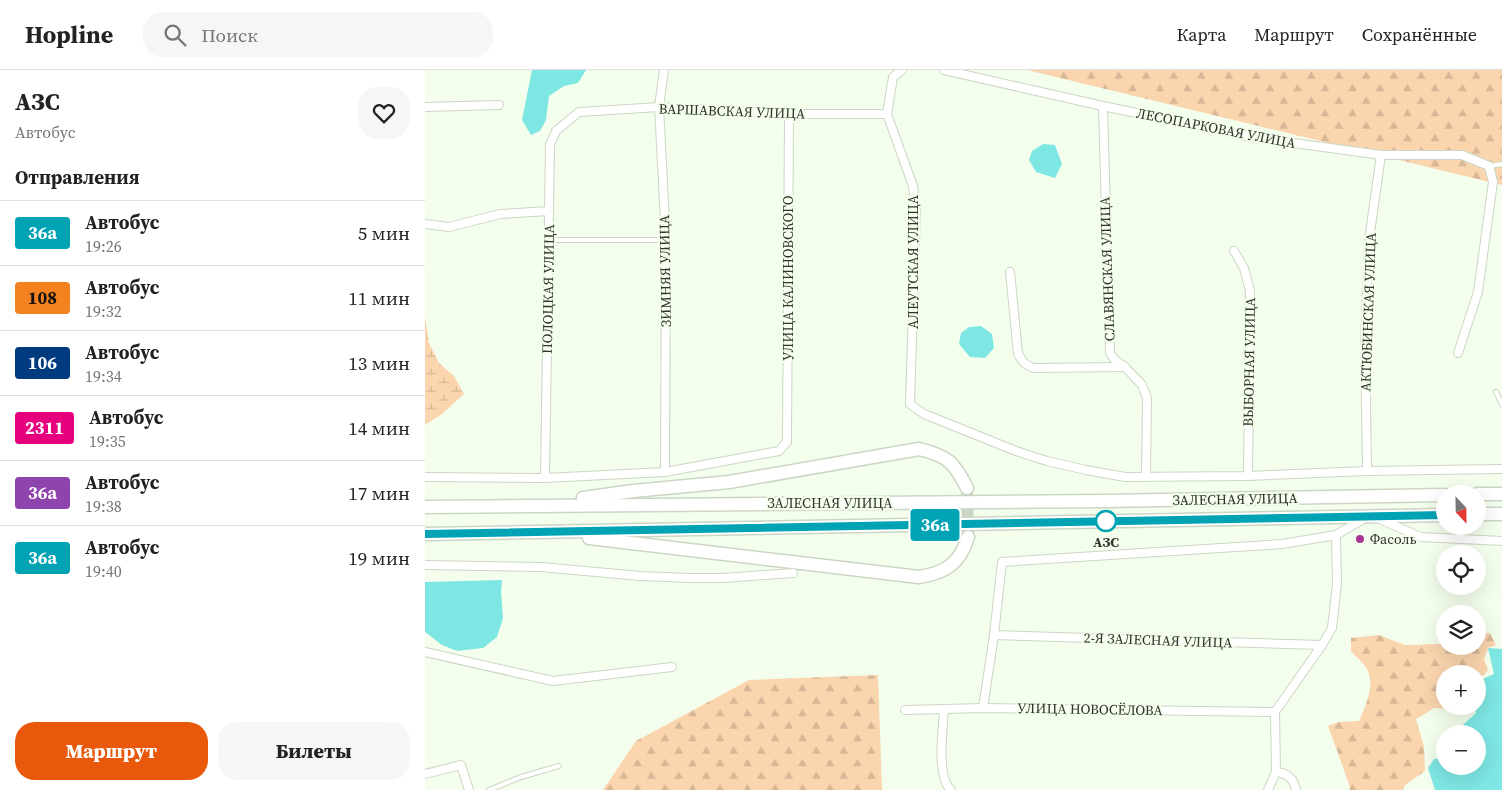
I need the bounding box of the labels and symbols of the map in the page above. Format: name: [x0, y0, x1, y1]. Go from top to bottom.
street label: ВАРШАВСКАЯ УЛИЦА: [658, 98, 806, 124]
street label: ЛЕСОПАРКОВАЯ УЛИЦА: [1135, 103, 1298, 153]
street label: АЛЕУТСКАЯ УЛИЦА: [903, 194, 923, 329]
street label: УЛИЦА КАЛИНОВСКОГО: [778, 195, 798, 361]
street label: СЛАВЯНСКАЯ УЛИЦА: [1094, 196, 1120, 342]
street label: ЗИМНЯЯ УЛИЦА: [654, 214, 676, 327]
street label: ПОЛОЦКАЯ УЛИЦА: [537, 223, 559, 354]
street label: АКТЮБИНСКАЯ УЛИЦА: [1355, 231, 1381, 392]
street label: ВЫБОРНАЯ УЛИЦА: [1238, 297, 1260, 427]
north arrow: [1436, 485, 1486, 535]
street label: ЗАЛЕСНАЯ УЛИЦА: [1172, 488, 1299, 510]
street label: ЗАЛЕСНАЯ УЛИЦА: [767, 493, 893, 513]
line badge: 36а: [906, 509, 964, 541]
marker: АЗС: [1095, 510, 1117, 532]
place label: Фасоль: [1370, 529, 1417, 549]
place label: АЗС: [1093, 532, 1119, 552]
marker: Фасоль: [1354, 533, 1366, 545]
street label: 2-Я ЗАЛЕСНАЯ УЛИЦА: [1083, 627, 1233, 653]
street label: УЛИЦА НОВОСЁЛОВА: [1017, 698, 1163, 720]

